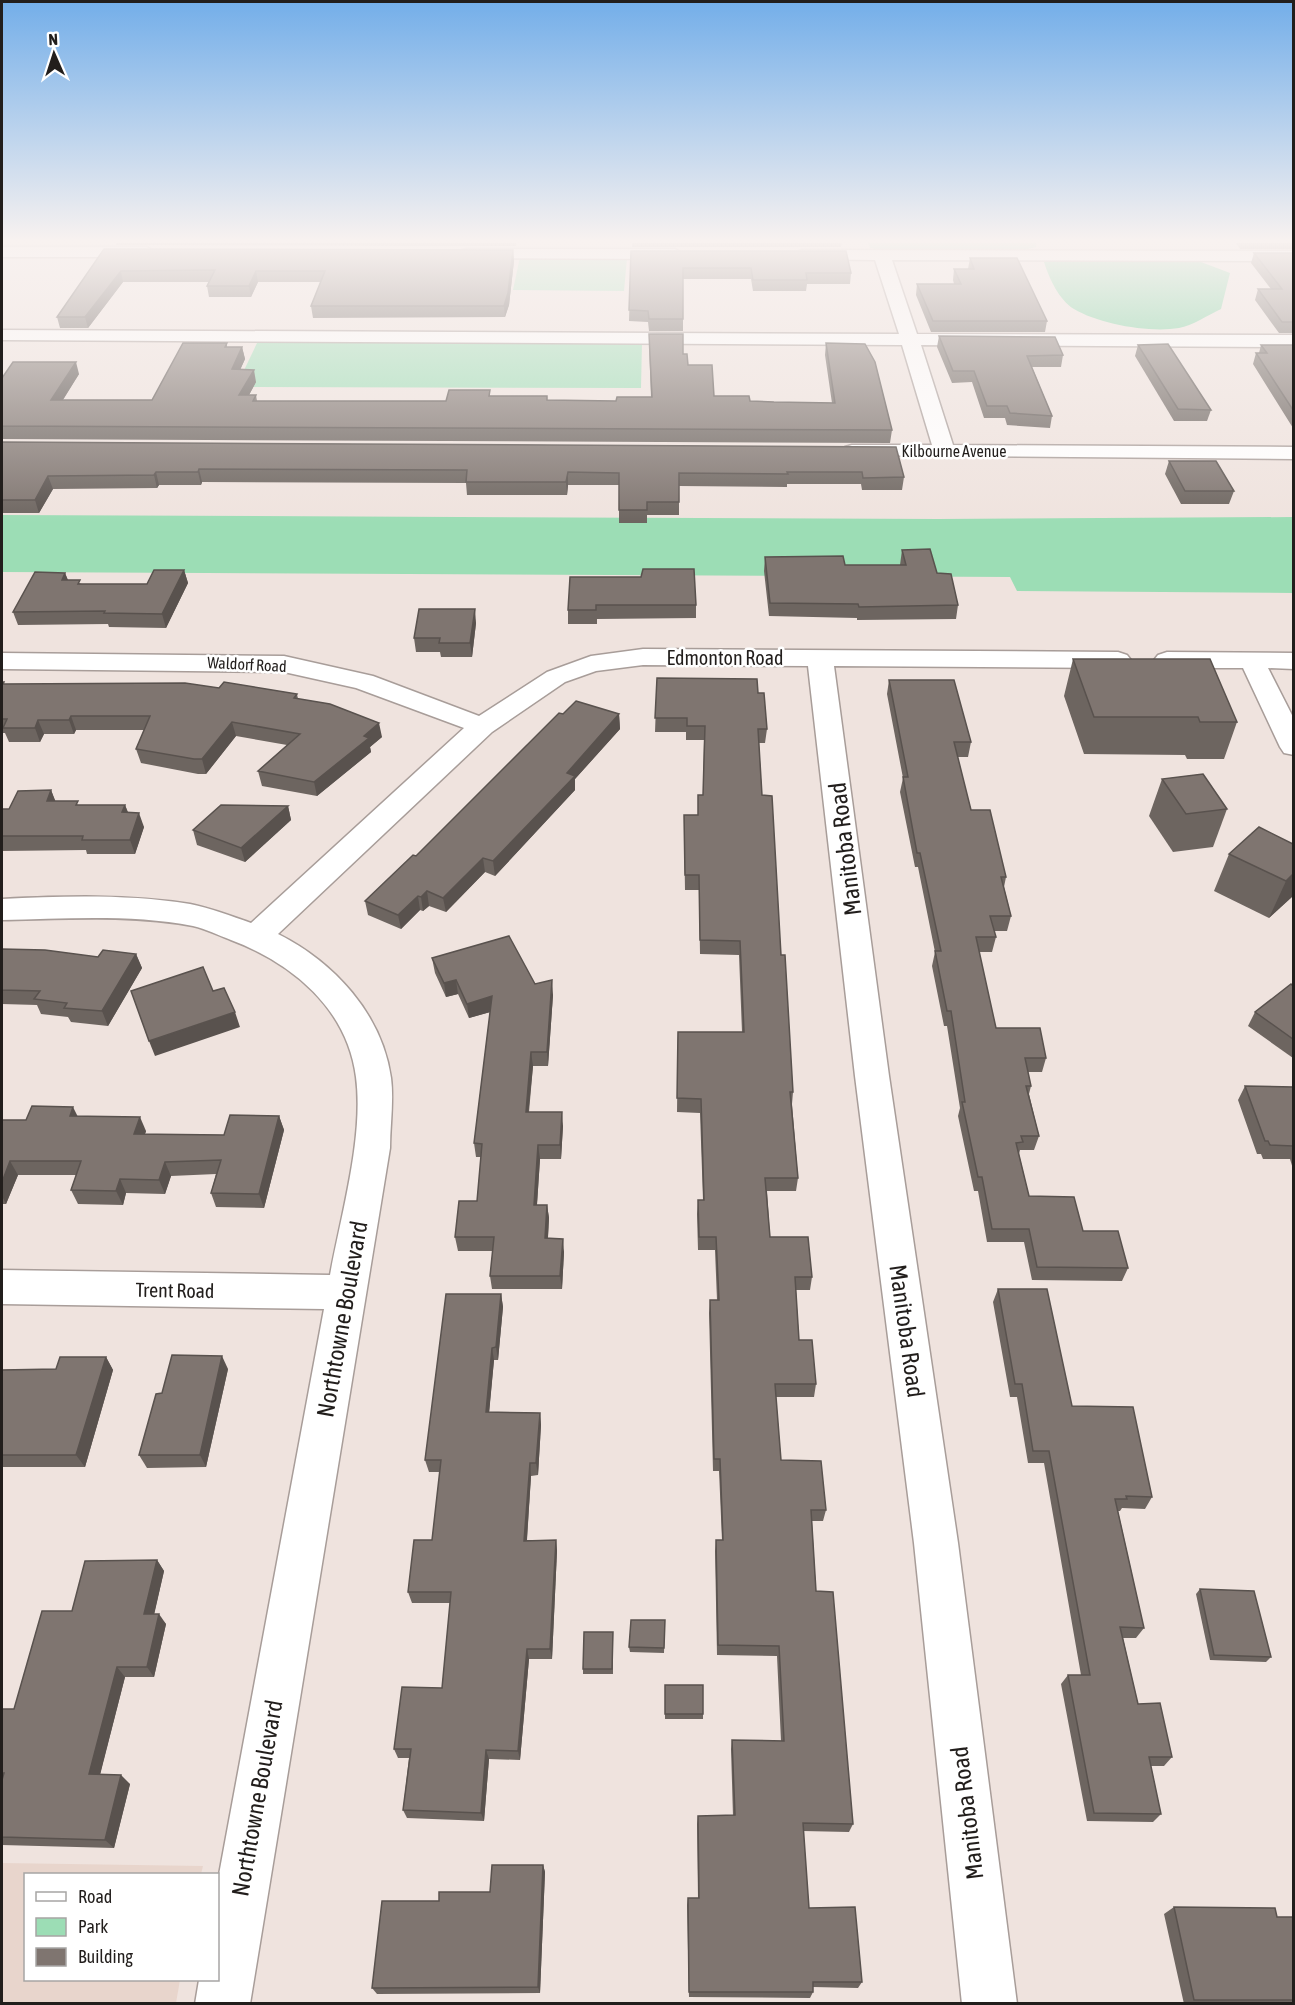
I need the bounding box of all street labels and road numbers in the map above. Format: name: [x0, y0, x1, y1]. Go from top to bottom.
street label: Kilbourne Avenue: [902, 442, 1006, 460]
street label: Edmonton Road: [666, 646, 784, 669]
street label: Waldorf Road: [207, 653, 287, 675]
street label: Manitoba Road: [823, 781, 867, 917]
street label: Northtowne Boulevard: [311, 1219, 373, 1419]
street label: Manitoba Road: [884, 1263, 930, 1399]
street label: Trent Road: [135, 1278, 215, 1302]
street label: Northtowne Boulevard: [226, 1698, 288, 1898]
street label: Manitoba Road: [945, 1745, 989, 1881]

